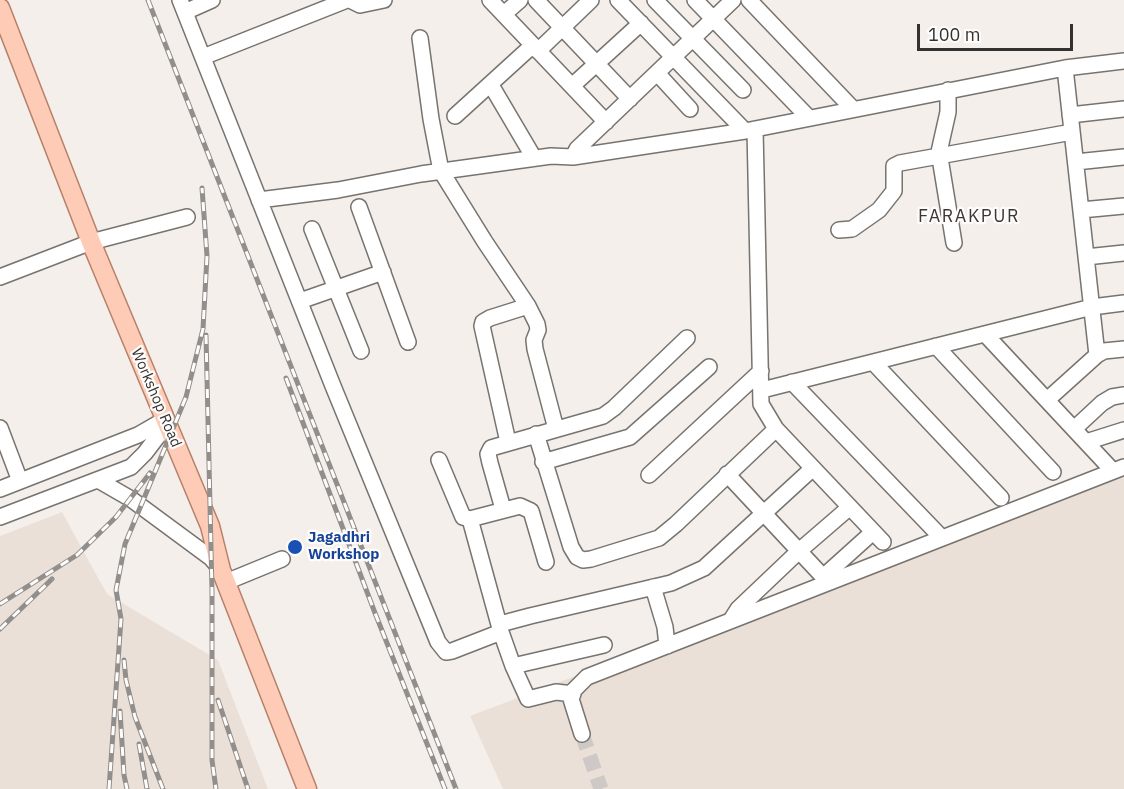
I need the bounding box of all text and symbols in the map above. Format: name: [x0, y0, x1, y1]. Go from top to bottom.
scale bar: [920, 12, 1076, 50]
text: 100 m: [928, 23, 980, 46]
district label: FARAKPUR: [918, 206, 1020, 228]
street label: Workshop Road: [127, 346, 185, 450]
place label: Jagadhri Workshop: [308, 529, 379, 564]
marker: Jagadhri Workshop: [286, 538, 304, 556]

